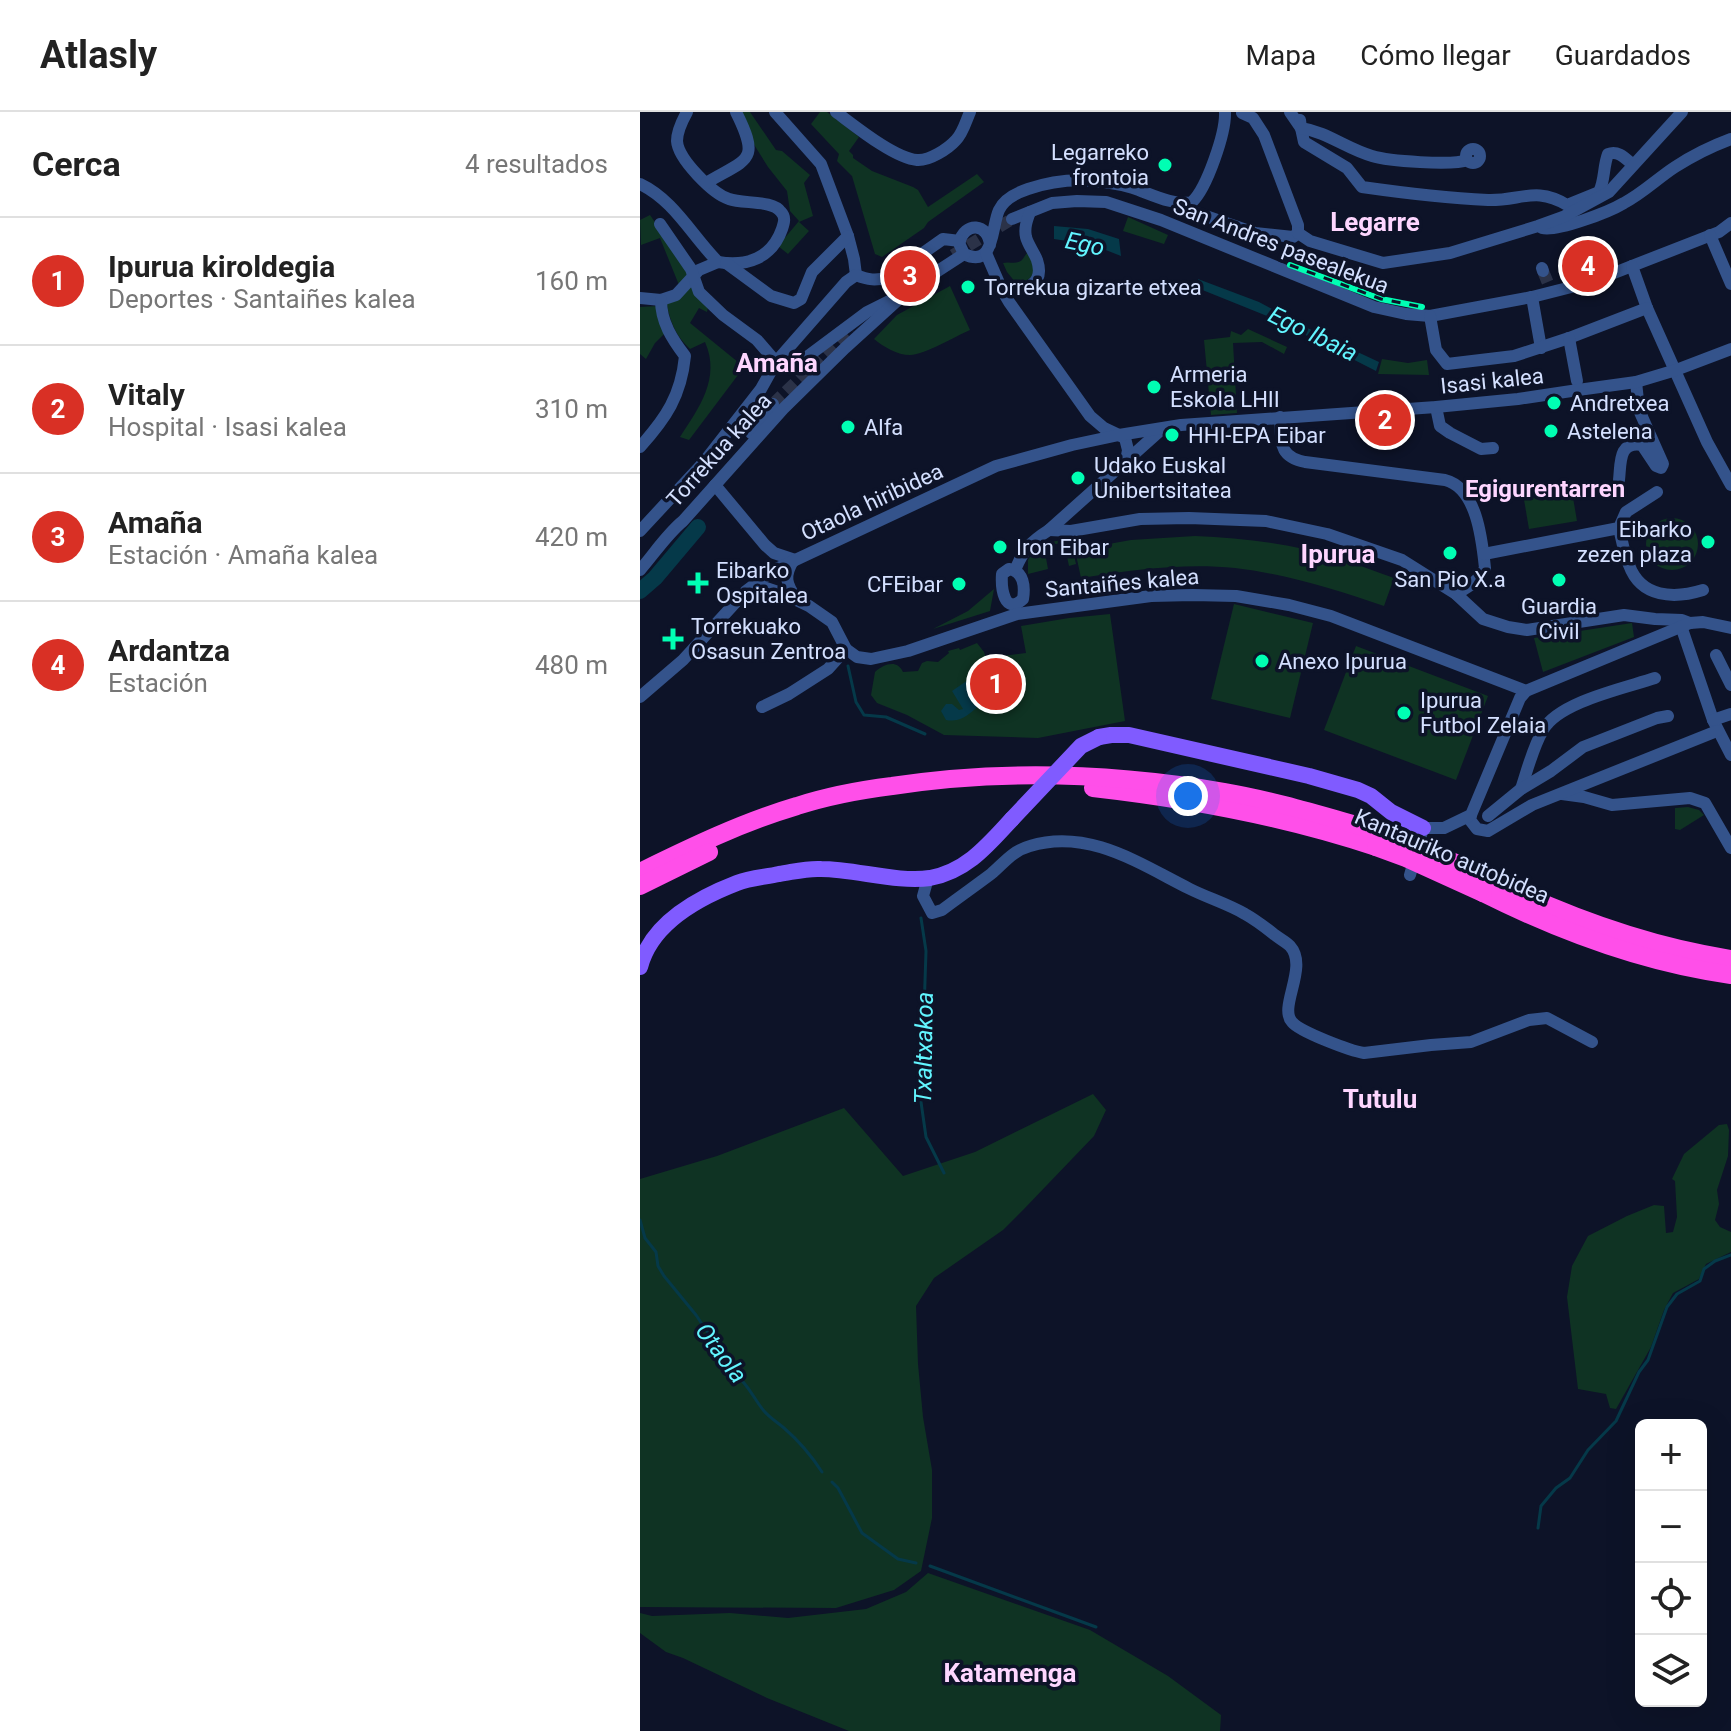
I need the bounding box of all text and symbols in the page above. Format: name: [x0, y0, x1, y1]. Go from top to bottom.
text: Atlasly: [40, 33, 157, 77]
text: Mapa: [1246, 39, 1316, 72]
text: Cómo llegar: [1360, 39, 1511, 72]
text: Guardados: [1555, 39, 1691, 72]
place label: Legarreko frontoia: [1051, 140, 1149, 190]
text: Cerca: [32, 144, 121, 184]
text: 4 resultados: [465, 149, 608, 179]
marker: Legarreko frontoia: [1156, 156, 1174, 174]
street label: San Andres pasealekua: [1170, 193, 1392, 299]
district label: Legarre: [1330, 207, 1420, 237]
water label: Ego: [1063, 226, 1107, 262]
pin: 4: [1562, 236, 1614, 296]
pin: 3: [884, 246, 936, 306]
text: Ipurua kiroldegia: [108, 249, 335, 284]
text: 1: [51, 266, 65, 296]
text: 160 m: [535, 266, 608, 296]
place label: Torrekua gizarte etxea: [984, 275, 1202, 300]
marker: Torrekua gizarte etxea: [959, 278, 977, 296]
text: Deportes · Santaiñes kalea: [108, 284, 416, 314]
water label: Ego Ibaia: [1264, 300, 1362, 368]
district label: Amaña: [736, 348, 818, 378]
place label: Armeria Eskola LHII: [1170, 362, 1280, 412]
street label: Isasi kalea: [1439, 363, 1545, 399]
text: Vitaly: [108, 377, 185, 412]
marker: Armeria Eskola LHII: [1145, 378, 1163, 396]
street label: Torrekua kalea: [662, 388, 776, 512]
pin: 2: [1359, 390, 1411, 450]
place label: Andretxea: [1570, 391, 1669, 416]
text: 2: [51, 394, 65, 424]
text: 310 m: [535, 394, 608, 424]
marker: Andretxea: [1545, 394, 1563, 412]
text: Hospital · Isasi kalea: [108, 412, 347, 442]
place label: Alfa: [864, 415, 903, 440]
marker: Alfa: [839, 418, 857, 436]
place label: Astelena: [1567, 419, 1653, 444]
marker: Astelena: [1542, 422, 1560, 440]
place label: HHI-EPA Eibar: [1188, 423, 1326, 448]
marker: HHI-EPA Eibar: [1163, 426, 1181, 444]
place label: Udako Euskal Unibertsitatea: [1094, 453, 1232, 503]
street label: Otaola hiribidea: [797, 458, 947, 546]
marker: Udako Euskal Unibertsitatea: [1069, 469, 1087, 487]
district label: Egigurentarren: [1465, 475, 1625, 503]
text: Amaña: [108, 505, 203, 540]
place label: Eibarko zezen plaza: [1577, 517, 1692, 567]
text: 3: [51, 522, 65, 552]
text: 420 m: [535, 522, 608, 552]
marker: Eibarko zezen plaza: [1699, 533, 1717, 551]
place label: Iron Eibar: [1016, 535, 1110, 560]
marker: Iron Eibar: [991, 538, 1009, 556]
district label: Ipurua: [1301, 539, 1375, 569]
text: Estación · Amaña kalea: [108, 540, 378, 570]
marker: San Pio X.a: [1441, 544, 1459, 562]
place label: Eibarko Ospitalea: [716, 558, 808, 608]
street label: Santaiñes kalea: [1044, 564, 1200, 602]
place label: San Pio X.a: [1394, 567, 1506, 592]
marker: Guardia Civil: [1550, 571, 1568, 589]
marker: Eibarko Ospitalea: [687, 572, 709, 594]
place label: CFEibar: [867, 572, 944, 597]
marker: CFEibar: [950, 575, 968, 593]
place label: Guardia Civil: [1521, 594, 1597, 644]
place label: Torrekuako Osasun Zentroa: [691, 614, 846, 664]
marker: Torrekuako Osasun Zentroa: [662, 628, 684, 650]
text: Ardantza: [108, 633, 230, 668]
place label: Anexo Ipurua: [1278, 649, 1407, 674]
text: 4: [51, 650, 65, 680]
text: 480 m: [535, 650, 608, 680]
marker: Anexo Ipurua: [1253, 652, 1271, 670]
pin: 1: [970, 654, 1022, 714]
text: Estación: [108, 668, 208, 698]
place label: Ipurua Futbol Zelaia: [1420, 688, 1546, 738]
marker: Ipurua Futbol Zelaia: [1395, 704, 1413, 722]
your location: [1168, 776, 1208, 816]
street label: Kantauriko autobidea: [1351, 804, 1553, 908]
water label: Txaltxakoa: [909, 992, 939, 1104]
district label: Tutulu: [1343, 1084, 1417, 1114]
water label: Otaola: [689, 1317, 753, 1389]
map controls: [1635, 1419, 1707, 1707]
button: +: [1635, 1419, 1707, 1491]
button: −: [1635, 1491, 1707, 1563]
button: locate: [1635, 1563, 1707, 1635]
button: layers: [1635, 1635, 1707, 1707]
district label: Katamenga: [943, 1658, 1077, 1688]

